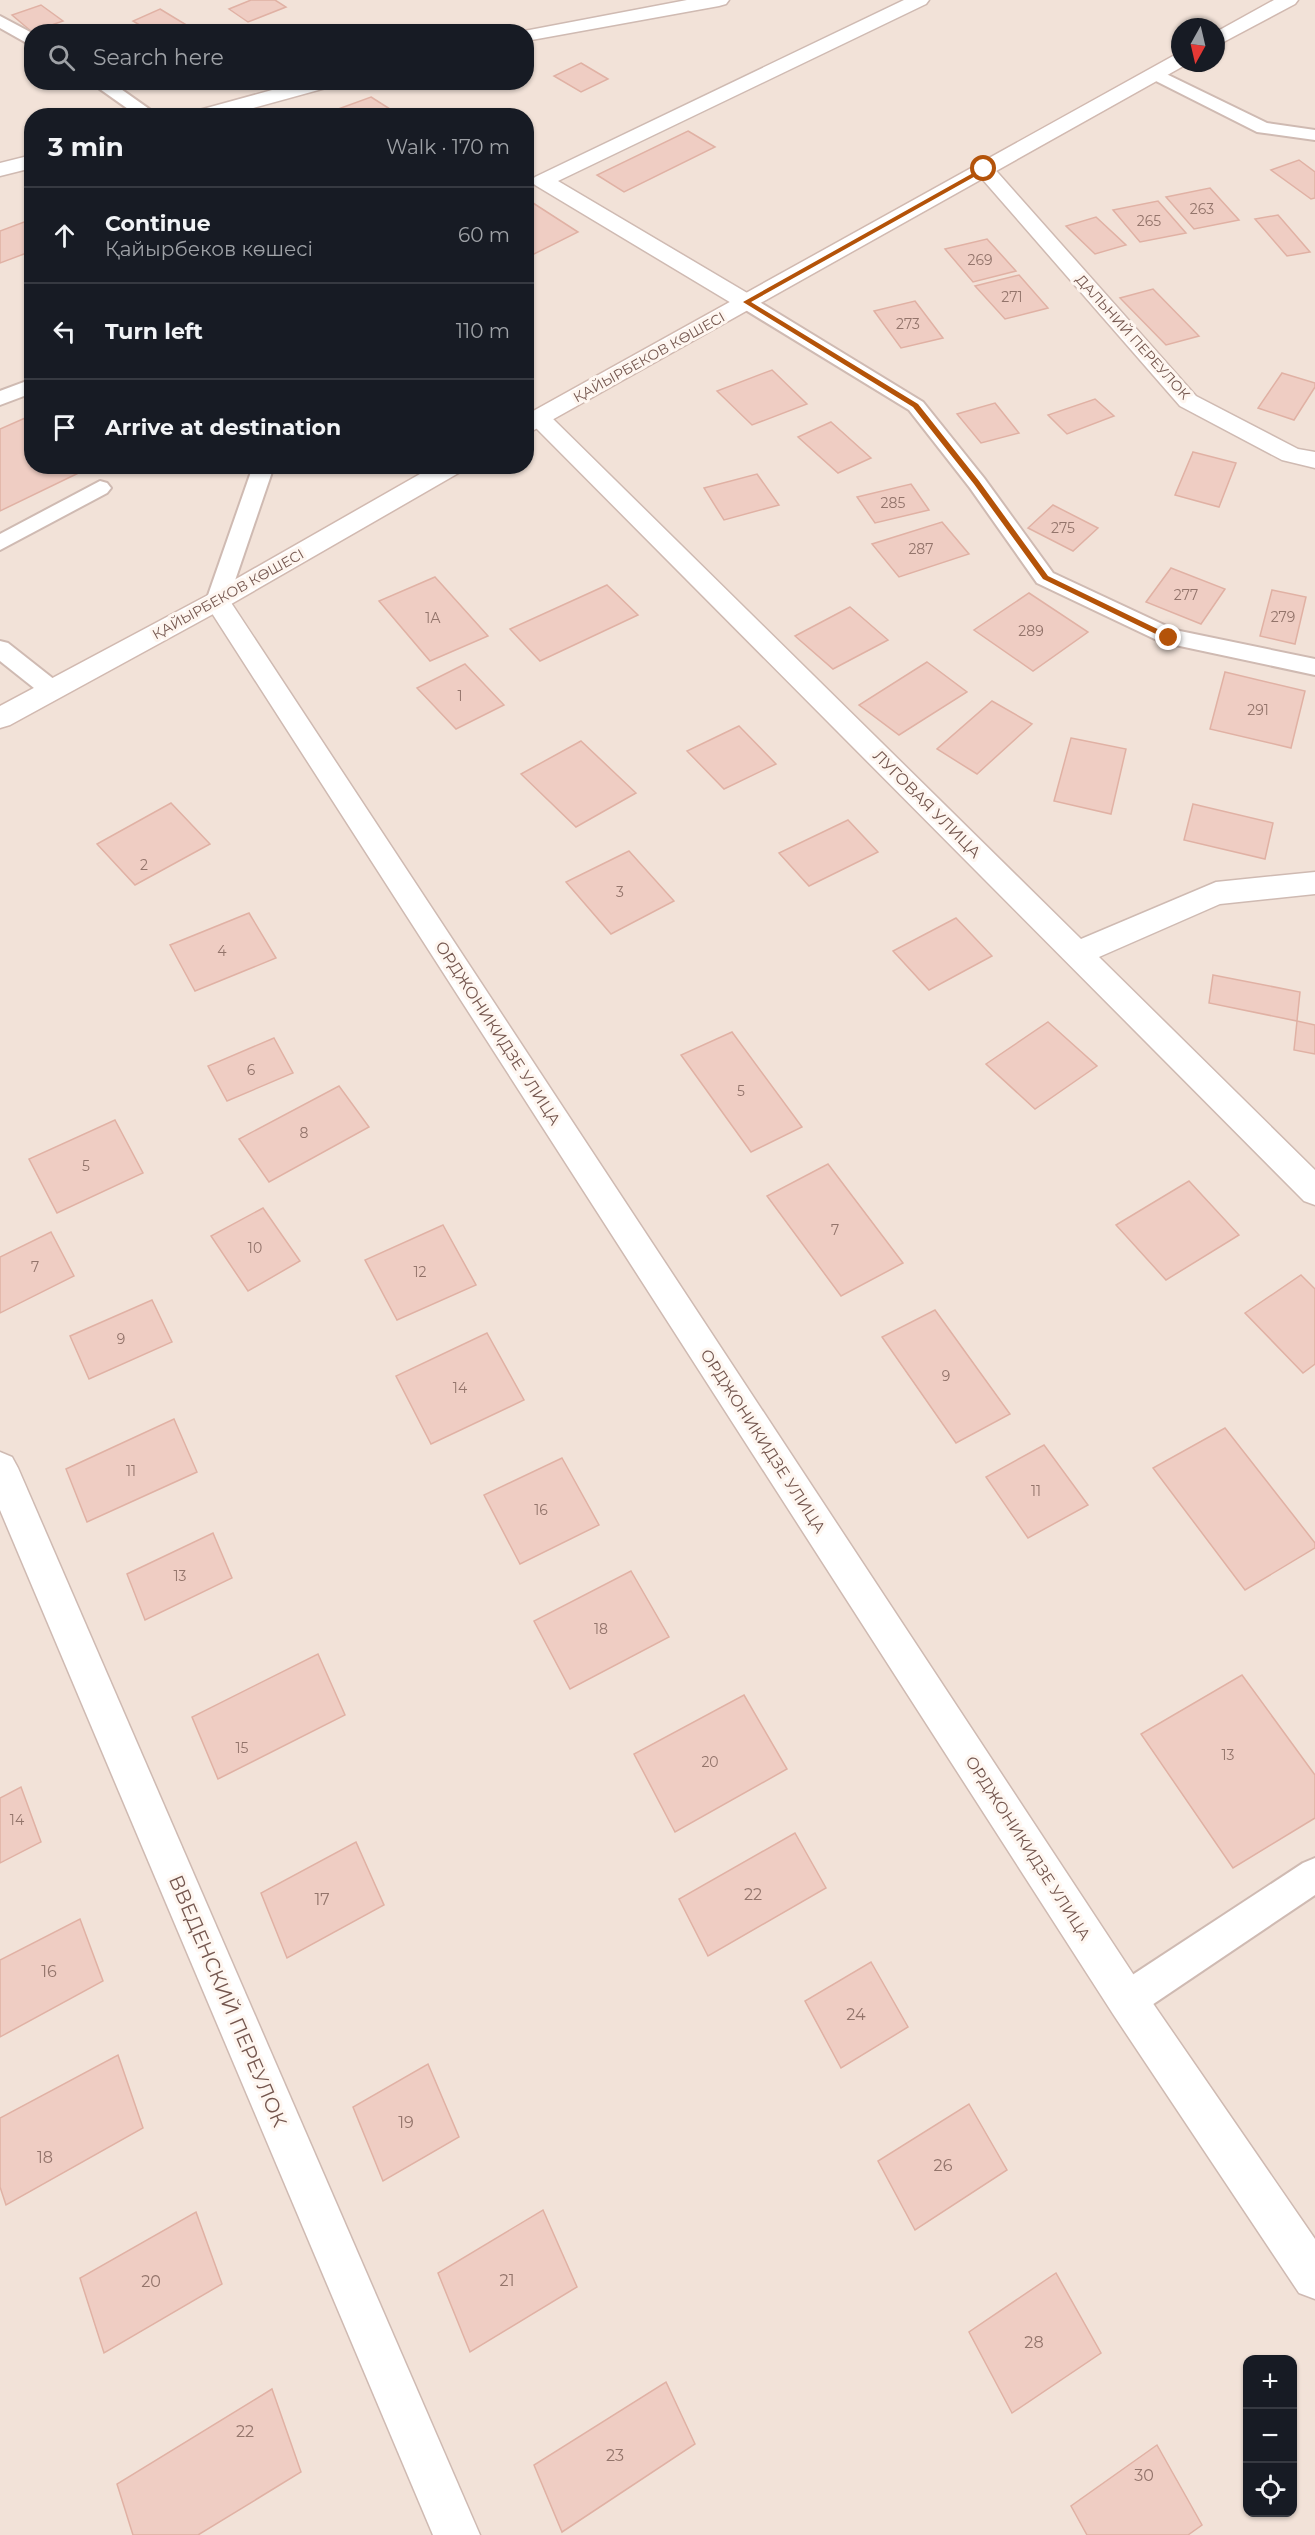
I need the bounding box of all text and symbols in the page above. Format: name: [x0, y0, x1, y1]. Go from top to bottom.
north arrow: [1171, 18, 1225, 72]
search box: [24, 24, 534, 90]
icon: search: [45, 41, 78, 74]
text: Search here: [93, 44, 224, 71]
text: 3 min: [48, 131, 124, 163]
text: Walk · 170 m: [386, 135, 510, 159]
route start: [970, 155, 996, 181]
house number: 263: [1190, 200, 1214, 218]
text: Continue: [105, 210, 211, 237]
house number: 265: [1137, 212, 1161, 230]
icon: ahead: [48, 219, 81, 252]
text: 60 m: [458, 223, 510, 247]
text: Қайырбеков көшесі: [105, 237, 313, 261]
house number: 269: [968, 251, 992, 269]
street label: ДАЛЬНИЙ ПЕРЕУЛОК: [1072, 271, 1194, 403]
house number: 271: [1001, 288, 1023, 306]
street label: ҚАЙЫРБЕКОВ КӨШЕСІ: [570, 308, 728, 406]
icon: left: [48, 315, 81, 348]
house number: 273: [896, 315, 920, 333]
text: Turn left: [105, 318, 203, 345]
text: 110 m: [456, 319, 510, 343]
icon: arrive: [48, 411, 81, 444]
text: Arrive at destination: [105, 414, 341, 441]
house number: 285: [881, 494, 905, 512]
house number: 275: [1051, 519, 1075, 537]
house number: 287: [908, 540, 934, 558]
street label: ҚАЙЫРБЕКОВ КӨШЕСІ: [149, 545, 307, 643]
house number: 277: [1174, 586, 1198, 604]
house number: 279: [1271, 608, 1295, 626]
house number: 1А: [425, 609, 441, 627]
house number: 289: [1018, 622, 1044, 640]
route end: [1155, 624, 1181, 650]
house number: 1: [457, 687, 463, 705]
house number: 291: [1247, 701, 1269, 719]
street label: ЛУГОВАЯ УЛИЦА: [869, 746, 985, 862]
house number: 2: [140, 856, 148, 874]
house number: 3: [616, 883, 624, 901]
street label: ОРДЖОНИКИДЗЕ УЛИЦА: [431, 937, 565, 1129]
house number: 4: [217, 942, 227, 960]
house number: 6: [247, 1061, 256, 1079]
house number: 5: [737, 1082, 745, 1100]
house number: 8: [300, 1124, 309, 1142]
house number: 5: [82, 1157, 90, 1175]
house number: 7: [831, 1221, 839, 1239]
house number: 10: [248, 1239, 262, 1257]
house number: 7: [31, 1258, 39, 1276]
house number: 12: [413, 1263, 427, 1281]
house number: 9: [117, 1330, 125, 1348]
street label: ОРДЖОНИКИДЗЕ УЛИЦА: [696, 1345, 830, 1537]
house number: 9: [942, 1367, 950, 1385]
house number: 14: [453, 1379, 468, 1397]
house number: 11: [126, 1462, 136, 1480]
house number: 11: [1031, 1482, 1041, 1500]
house number: 16: [534, 1501, 548, 1519]
house number: 13: [174, 1567, 187, 1585]
house number: 18: [594, 1620, 608, 1638]
house number: 15: [236, 1739, 249, 1757]
house number: 13: [1222, 1746, 1235, 1764]
street label: ОРДЖОНИКИДЗЕ УЛИЦА: [961, 1752, 1095, 1944]
house number: 20: [701, 1753, 719, 1771]
house number: 14: [10, 1811, 25, 1829]
street label: ВВЕДЕНСКИЙ ПЕРЕУЛОК: [164, 1871, 292, 2131]
house number: 22: [744, 1885, 762, 1904]
house number: 17: [314, 1890, 330, 1909]
house number: 16: [41, 1962, 57, 1981]
house number: 24: [846, 2005, 866, 2024]
house number: 19: [398, 2113, 414, 2132]
house number: 18: [37, 2148, 53, 2167]
house number: 26: [934, 2156, 953, 2175]
house number: 21: [500, 2271, 514, 2290]
house number: 20: [141, 2272, 161, 2291]
house number: 28: [1024, 2333, 1044, 2352]
map controls: [1243, 2355, 1297, 2517]
button: +: [1243, 2355, 1297, 2409]
button: −: [1243, 2409, 1297, 2463]
house number: 22: [236, 2422, 254, 2441]
house number: 23: [606, 2446, 624, 2465]
button: locate: [1243, 2463, 1297, 2517]
house number: 30: [1134, 2466, 1154, 2485]

